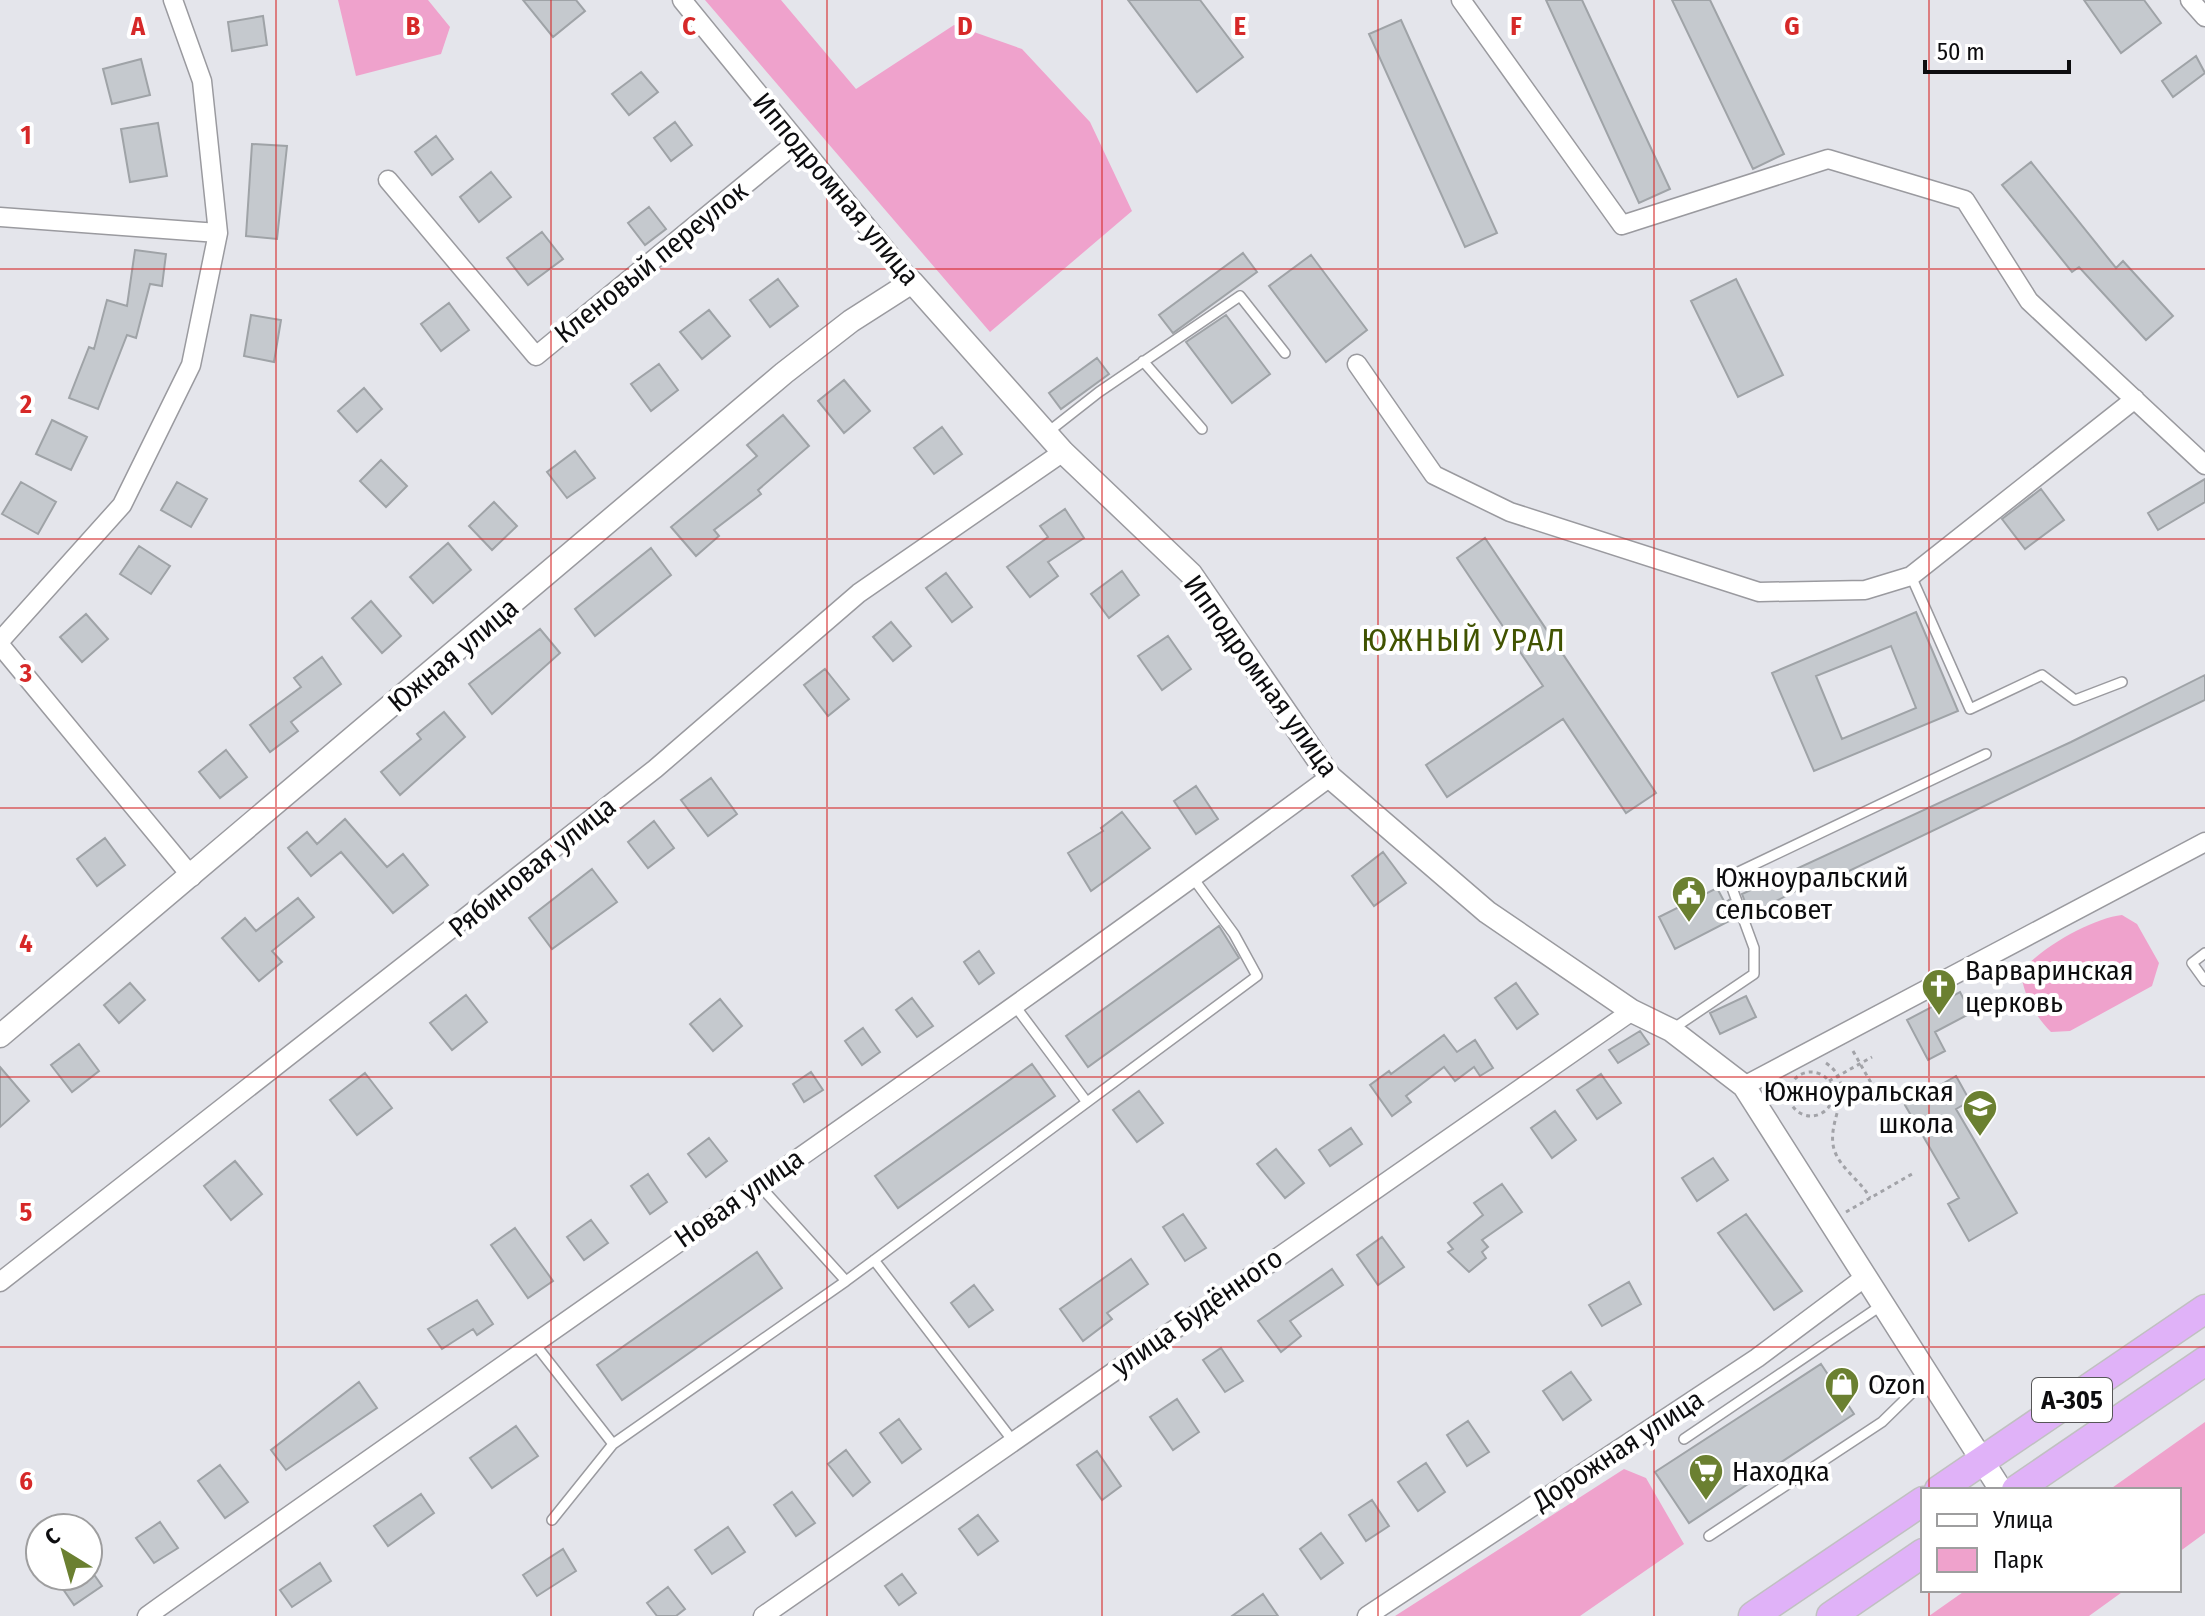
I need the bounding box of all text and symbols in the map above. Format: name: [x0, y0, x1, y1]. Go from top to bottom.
text: A: [130, 11, 146, 42]
text: B: [406, 11, 421, 42]
text: C: [682, 11, 696, 42]
text: D: [957, 11, 973, 42]
text: E: [1234, 11, 1246, 42]
text: F: [1510, 11, 1522, 42]
text: G: [1784, 11, 1800, 42]
scale bar: [1925, 24, 2069, 74]
text: 50 m: [1937, 38, 1985, 66]
street label: Ипподромная улица: [746, 86, 926, 292]
text: 1: [21, 120, 32, 151]
street label: Кленовый переулок: [548, 174, 754, 350]
text: 2: [19, 389, 32, 420]
street label: Ипподромная улица: [1177, 569, 1345, 783]
street label: Южная улица: [381, 591, 525, 719]
district label: ЮЖНЫЙ УРАЛ: [1361, 621, 1567, 659]
text: 3: [19, 658, 32, 689]
street label: Рябиновая улица: [442, 790, 622, 944]
place label: Южноуральский сельсовет: [1715, 861, 1908, 926]
public building icon: Южноуральский сельсовет: [1670, 874, 1708, 924]
text: 4: [19, 928, 33, 959]
place label: Варваринская церковь: [1965, 954, 2134, 1019]
church icon: Варваринская церковь: [1920, 967, 1958, 1017]
place label: Южноуральская школа: [1763, 1075, 1954, 1140]
school or university icon: Южноуральская школа: [1961, 1088, 1999, 1138]
street label: Новая улица: [668, 1142, 810, 1254]
text: 5: [20, 1197, 33, 1228]
street label: улица Будённого: [1105, 1241, 1289, 1383]
shop icon: Ozon: [1823, 1365, 1861, 1415]
place label: Ozon: [1868, 1368, 1926, 1401]
road number: А-305: [2032, 1378, 2112, 1422]
street label: Дорожная улица: [1526, 1383, 1710, 1518]
supermarket icon: Находка: [1687, 1452, 1725, 1502]
place label: Находка: [1732, 1455, 1830, 1488]
text: 6: [19, 1466, 33, 1497]
legend: [1921, 1488, 2181, 1592]
text: Улица: [1992, 1506, 2053, 1534]
north arrow: [24, 1512, 104, 1592]
text: С: [40, 1522, 65, 1551]
text: Парк: [1993, 1546, 2044, 1574]

